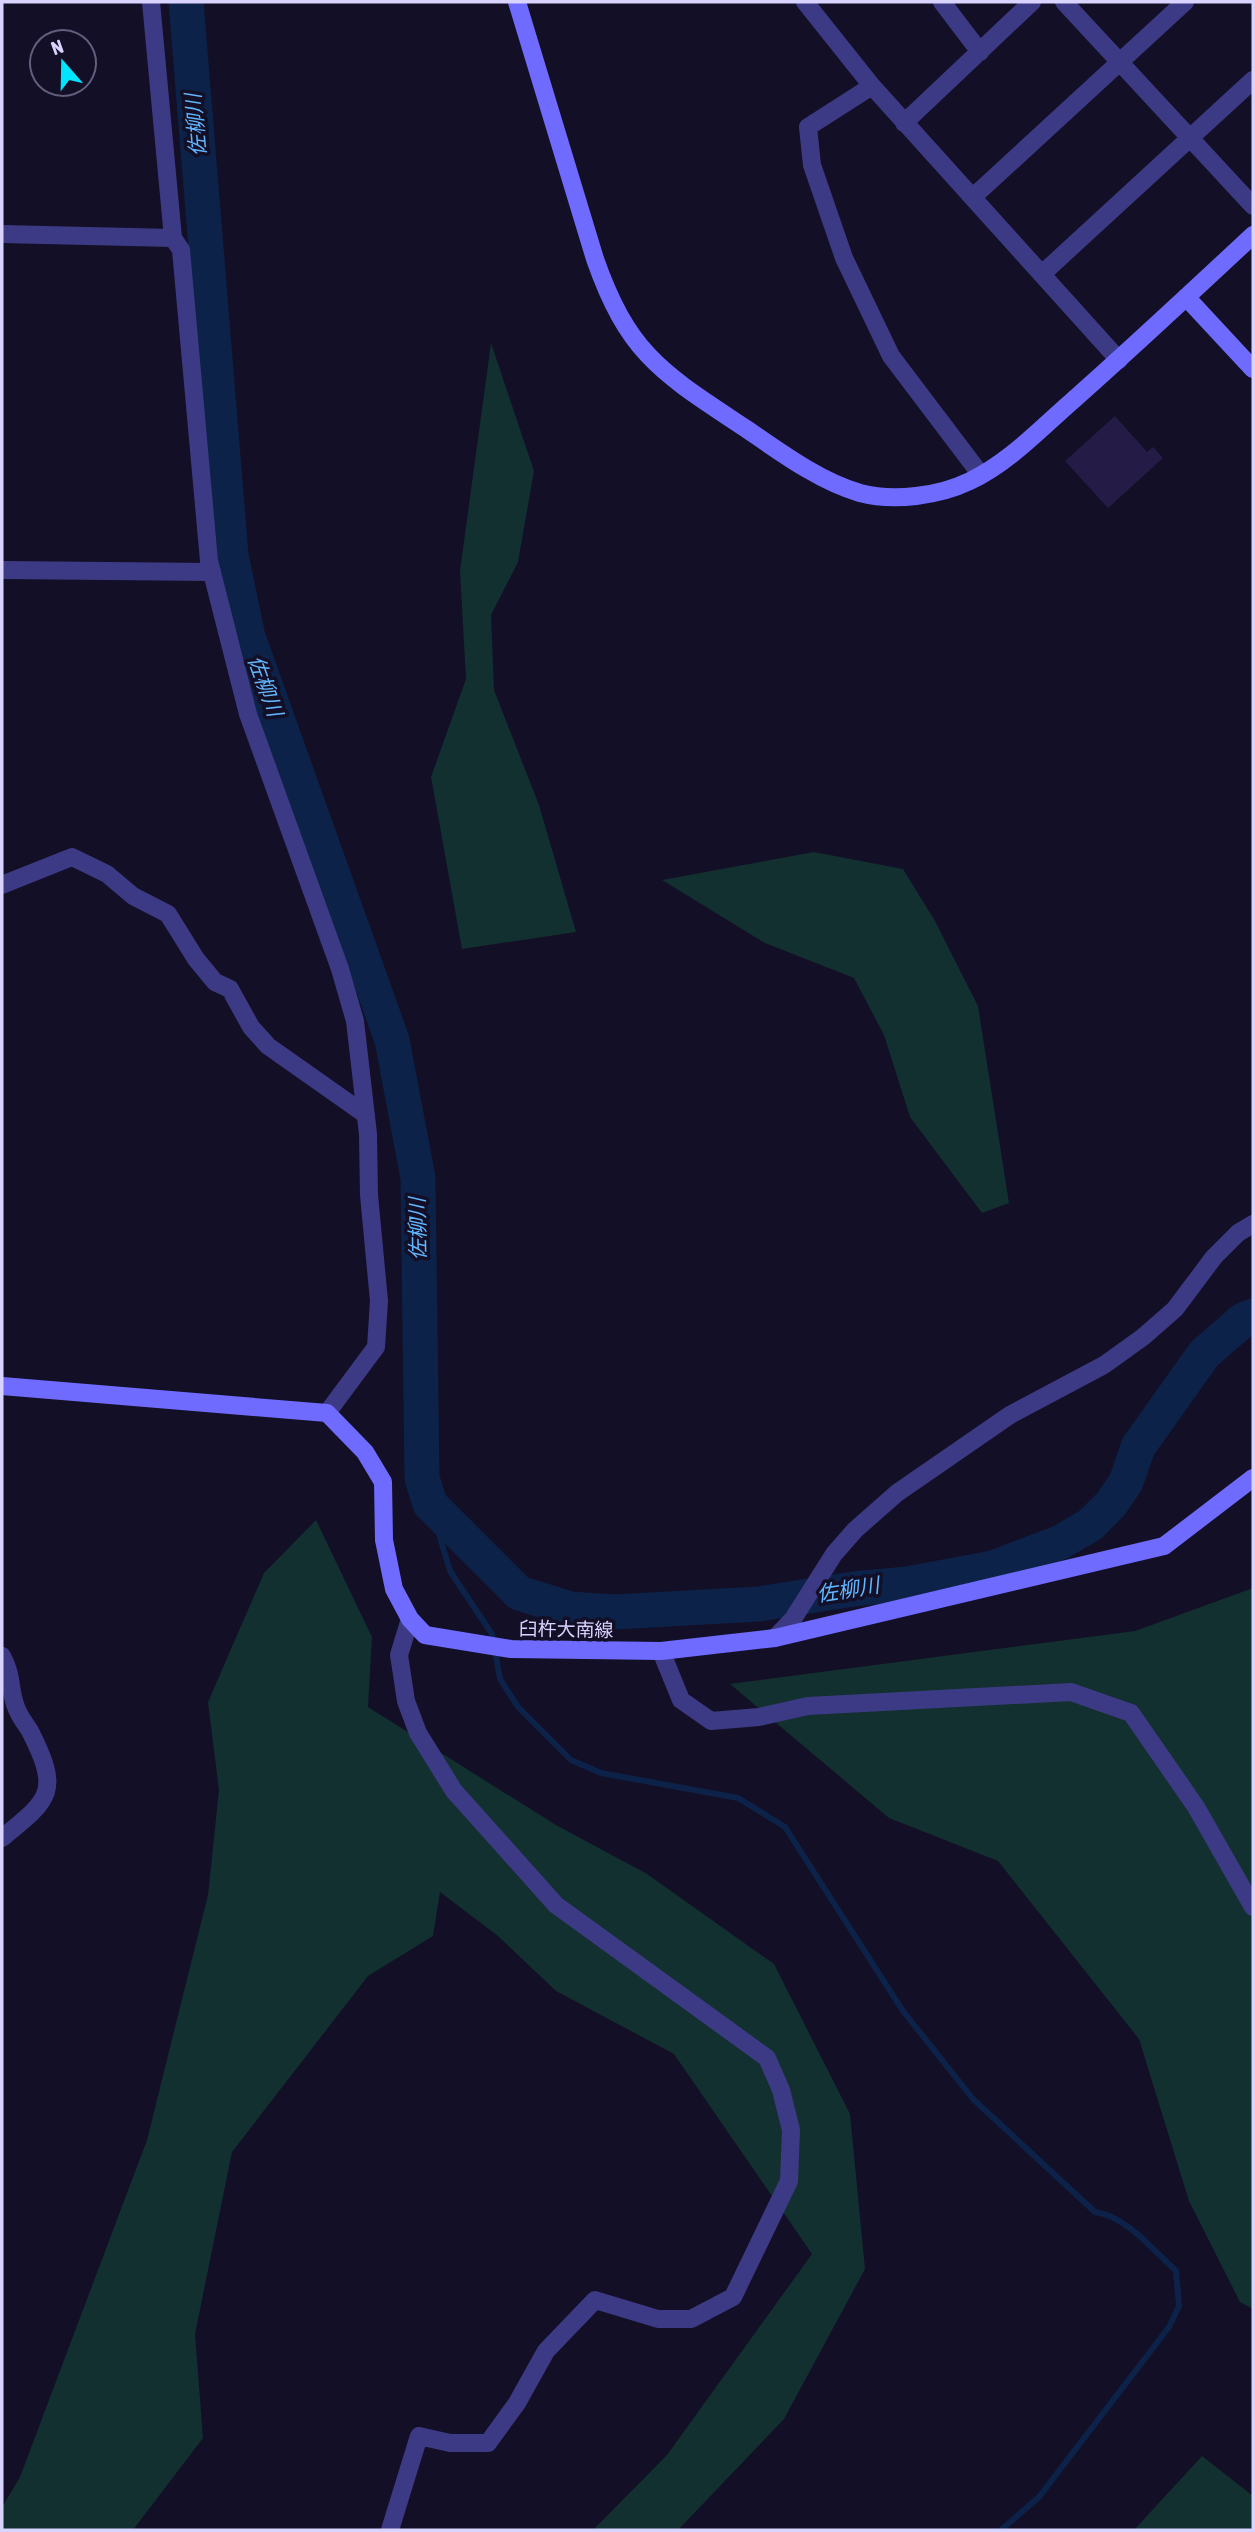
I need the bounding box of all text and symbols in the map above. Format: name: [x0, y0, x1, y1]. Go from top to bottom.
north arrow: [28, 28, 98, 98]
text: N: [48, 35, 66, 59]
water label: 佐柳川: [180, 91, 210, 158]
water label: 佐柳川: [244, 652, 289, 721]
water label: 佐柳川: [404, 1195, 430, 1261]
water label: 佐柳川: [815, 1572, 883, 1606]
street label: 臼杵大南線: [518, 1617, 614, 1641]

